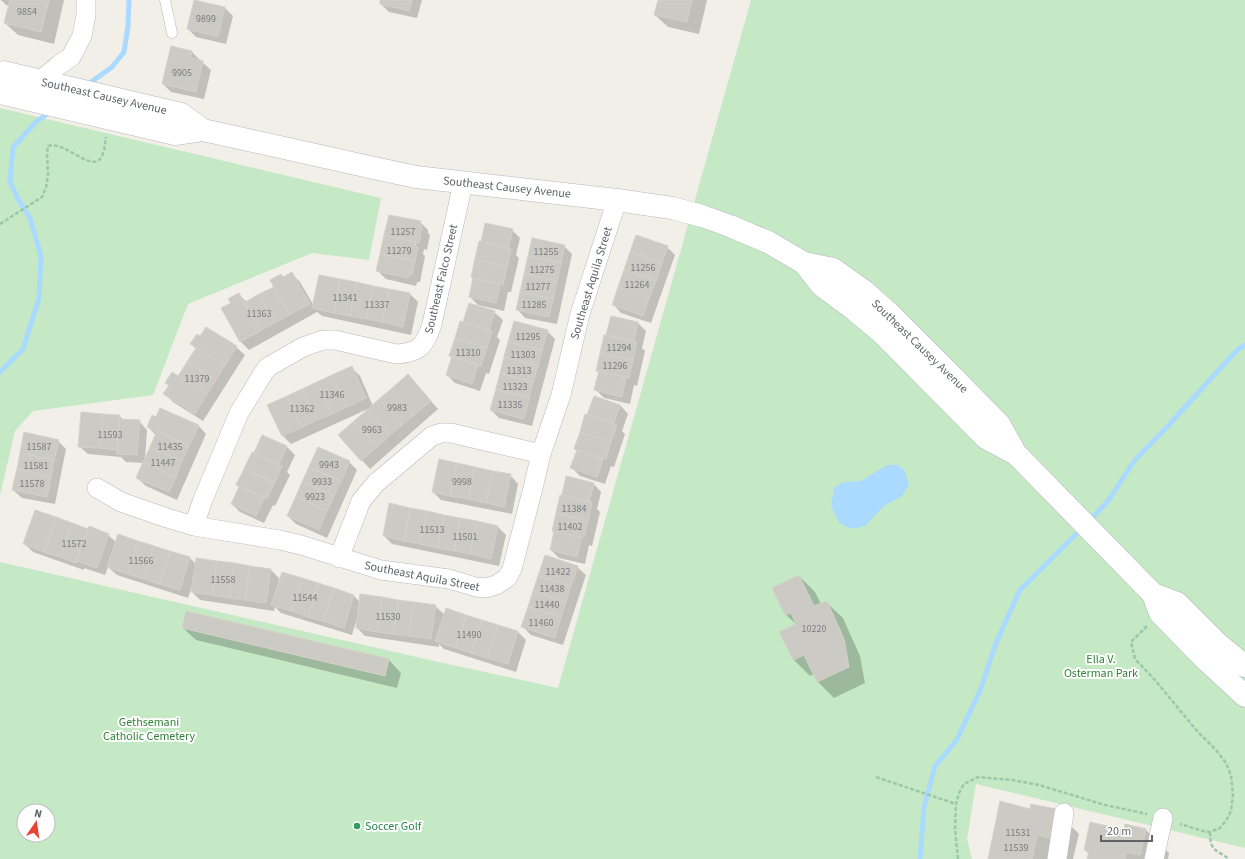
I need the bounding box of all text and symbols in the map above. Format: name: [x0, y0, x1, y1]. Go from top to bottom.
house number: 9854: [17, 5, 37, 19]
house number: 9899: [196, 12, 216, 26]
house number: 9905: [172, 66, 192, 80]
street label: Southeast Causey Avenue: [39, 74, 168, 119]
street label: Southeast Causey Avenue: [442, 172, 572, 203]
street label: Southeast Falco Street: [421, 223, 462, 336]
house number: 11257: [391, 225, 415, 239]
street label: Southeast Aquila Street: [566, 225, 617, 342]
house number: 11279: [387, 244, 411, 258]
house number: 11255: [534, 245, 558, 259]
house number: 11256: [631, 261, 655, 275]
house number: 11275: [530, 263, 554, 277]
house number: 11264: [625, 278, 649, 292]
house number: 11277: [526, 280, 550, 294]
house number: 11341: [333, 291, 357, 305]
street label: Southeast Causey Avenue: [868, 296, 972, 397]
house number: 11337: [365, 298, 389, 312]
house number: 11285: [522, 298, 546, 312]
house number: 11363: [247, 307, 271, 321]
house number: 11295: [516, 330, 540, 344]
house number: 11294: [607, 341, 631, 355]
house number: 11310: [456, 346, 480, 360]
house number: 11303: [511, 348, 535, 362]
house number: 11296: [603, 359, 627, 373]
house number: 11313: [507, 364, 531, 378]
house number: 11379: [185, 372, 209, 386]
house number: 11323: [503, 380, 527, 394]
house number: 11346: [320, 388, 344, 402]
house number: 11335: [498, 398, 522, 412]
house number: 9983: [387, 401, 407, 415]
house number: 11362: [290, 402, 314, 416]
house number: 9963: [362, 423, 382, 437]
house number: 11593: [98, 428, 122, 442]
house number: 11587: [27, 440, 51, 454]
house number: 11435: [158, 440, 182, 454]
house number: 11447: [151, 456, 175, 470]
house number: 9943: [319, 458, 339, 472]
house number: 11581: [24, 459, 48, 473]
house number: 9933: [312, 475, 332, 489]
house number: 9998: [452, 475, 472, 489]
house number: 11578: [20, 477, 44, 491]
house number: 9923: [305, 490, 325, 504]
house number: 11384: [562, 502, 586, 516]
house number: 11402: [558, 520, 582, 534]
house number: 11513: [420, 523, 444, 537]
house number: 11501: [453, 530, 477, 544]
house number: 11572: [62, 537, 86, 551]
house number: 11566: [129, 554, 153, 568]
street label: Southeast Aquila Street: [363, 557, 481, 596]
house number: 11422: [546, 565, 570, 579]
house number: 11558: [211, 573, 235, 587]
house number: 11438: [540, 582, 564, 596]
house number: 11544: [293, 591, 317, 605]
house number: 11440: [535, 598, 559, 612]
house number: 11530: [376, 610, 400, 624]
house number: 11460: [529, 616, 553, 630]
house number: 10220: [802, 622, 826, 636]
house number: 11490: [457, 628, 481, 642]
park label: Ella V. Osterman Park: [1064, 651, 1138, 682]
park label: Gethsemani Catholic Cemetery: [103, 714, 195, 745]
north arrow: [16, 803, 56, 843]
text: N: [33, 806, 43, 822]
scale bar: [1101, 817, 1152, 843]
place label: Soccer Golf: [365, 818, 422, 835]
marker: Soccer Golf: [352, 821, 362, 831]
text: 20 m: [1107, 823, 1131, 840]
house number: 11531: [1006, 826, 1030, 840]
house number: 11539: [1004, 841, 1028, 855]

